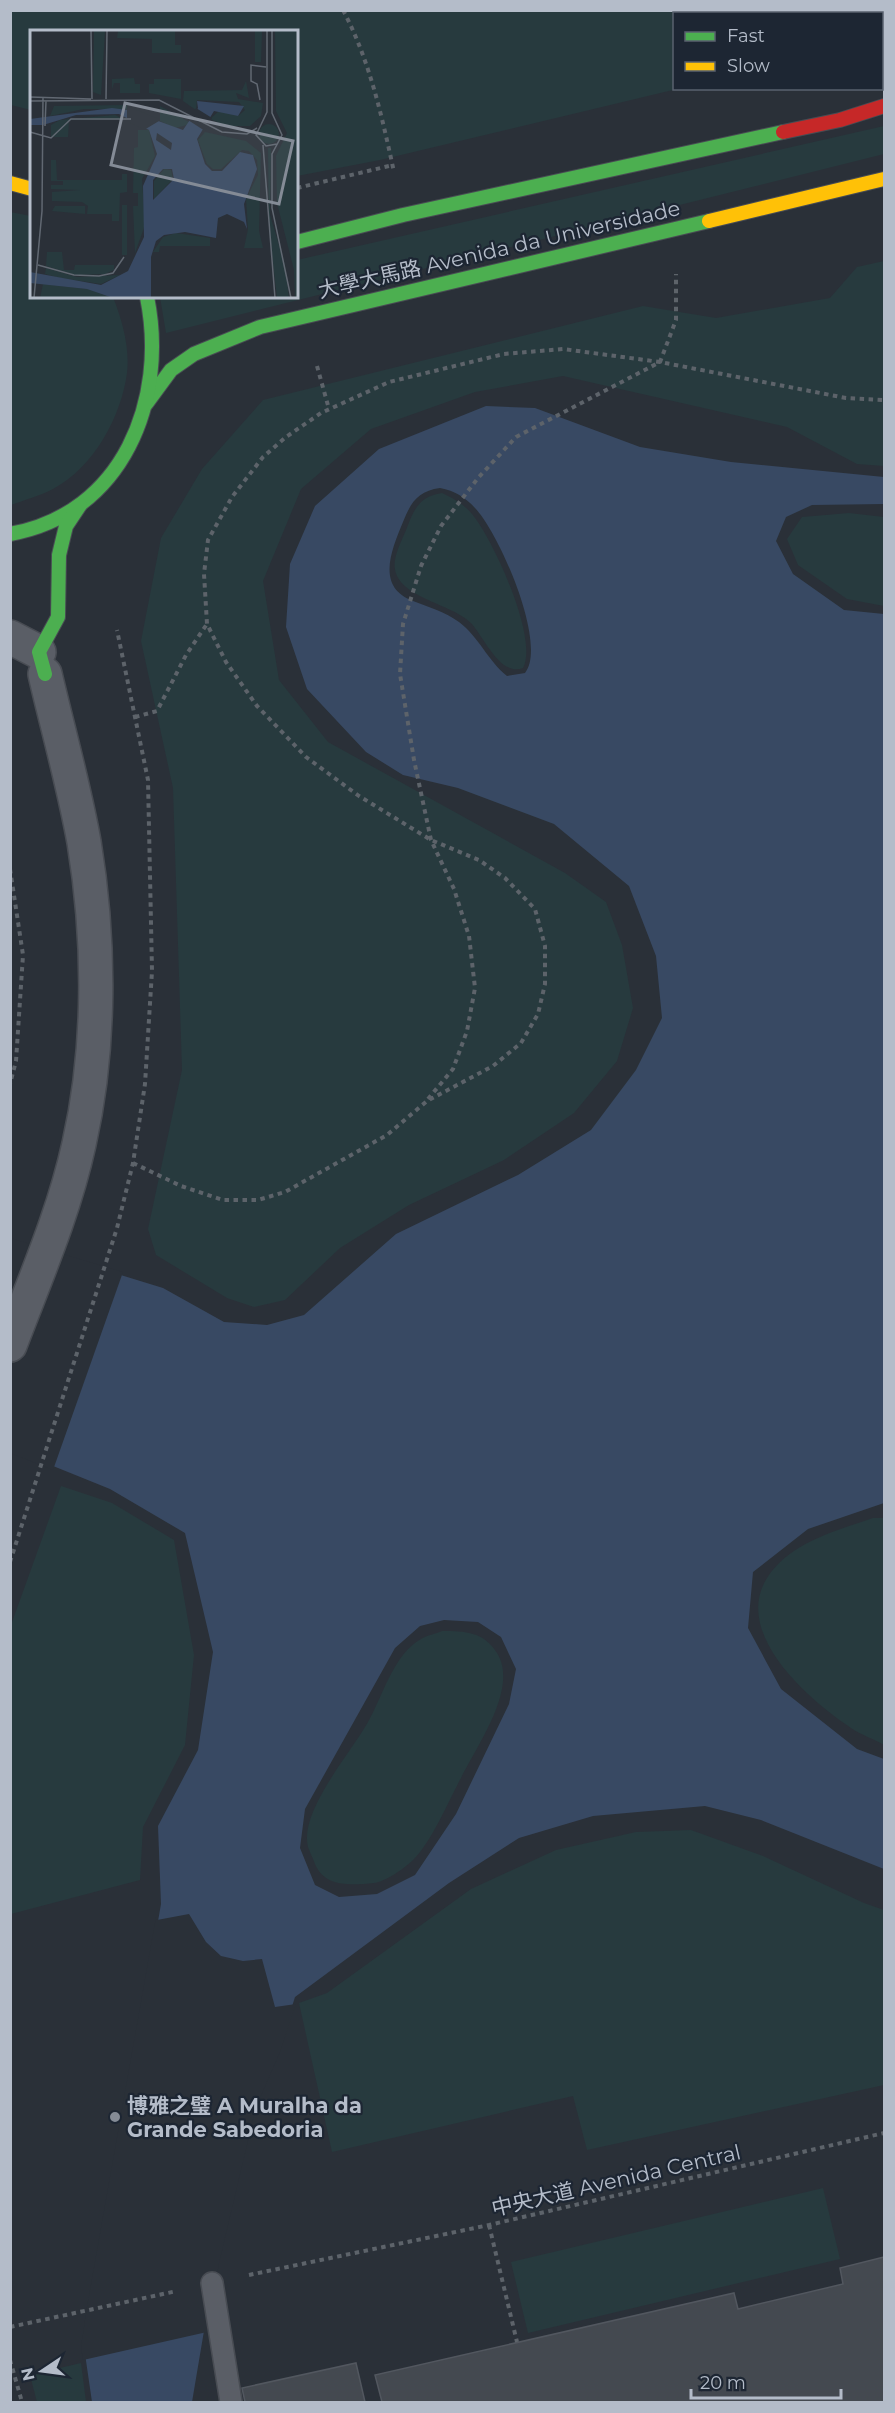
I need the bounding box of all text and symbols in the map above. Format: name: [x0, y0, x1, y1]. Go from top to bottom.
legend: [673, 12, 883, 90]
text: Fast: [727, 25, 765, 47]
inset map: [30, 30, 298, 298]
text: Slow: [727, 55, 770, 77]
street label: 大學大馬路 Avenida da Universidade: [315, 195, 683, 303]
place label: 博雅之璧 A Muralha da Grande Sabedoria: [127, 2093, 362, 2142]
marker: 博雅之璧 A Muralha da Grande Sabedoria: [108, 2110, 122, 2124]
street label: 中央大道 Avenida Central: [489, 2139, 743, 2221]
north arrow: [12, 2341, 72, 2401]
scale bar: [691, 2362, 841, 2400]
text: N: [17, 2366, 39, 2383]
text: 20 m: [700, 2372, 746, 2394]

